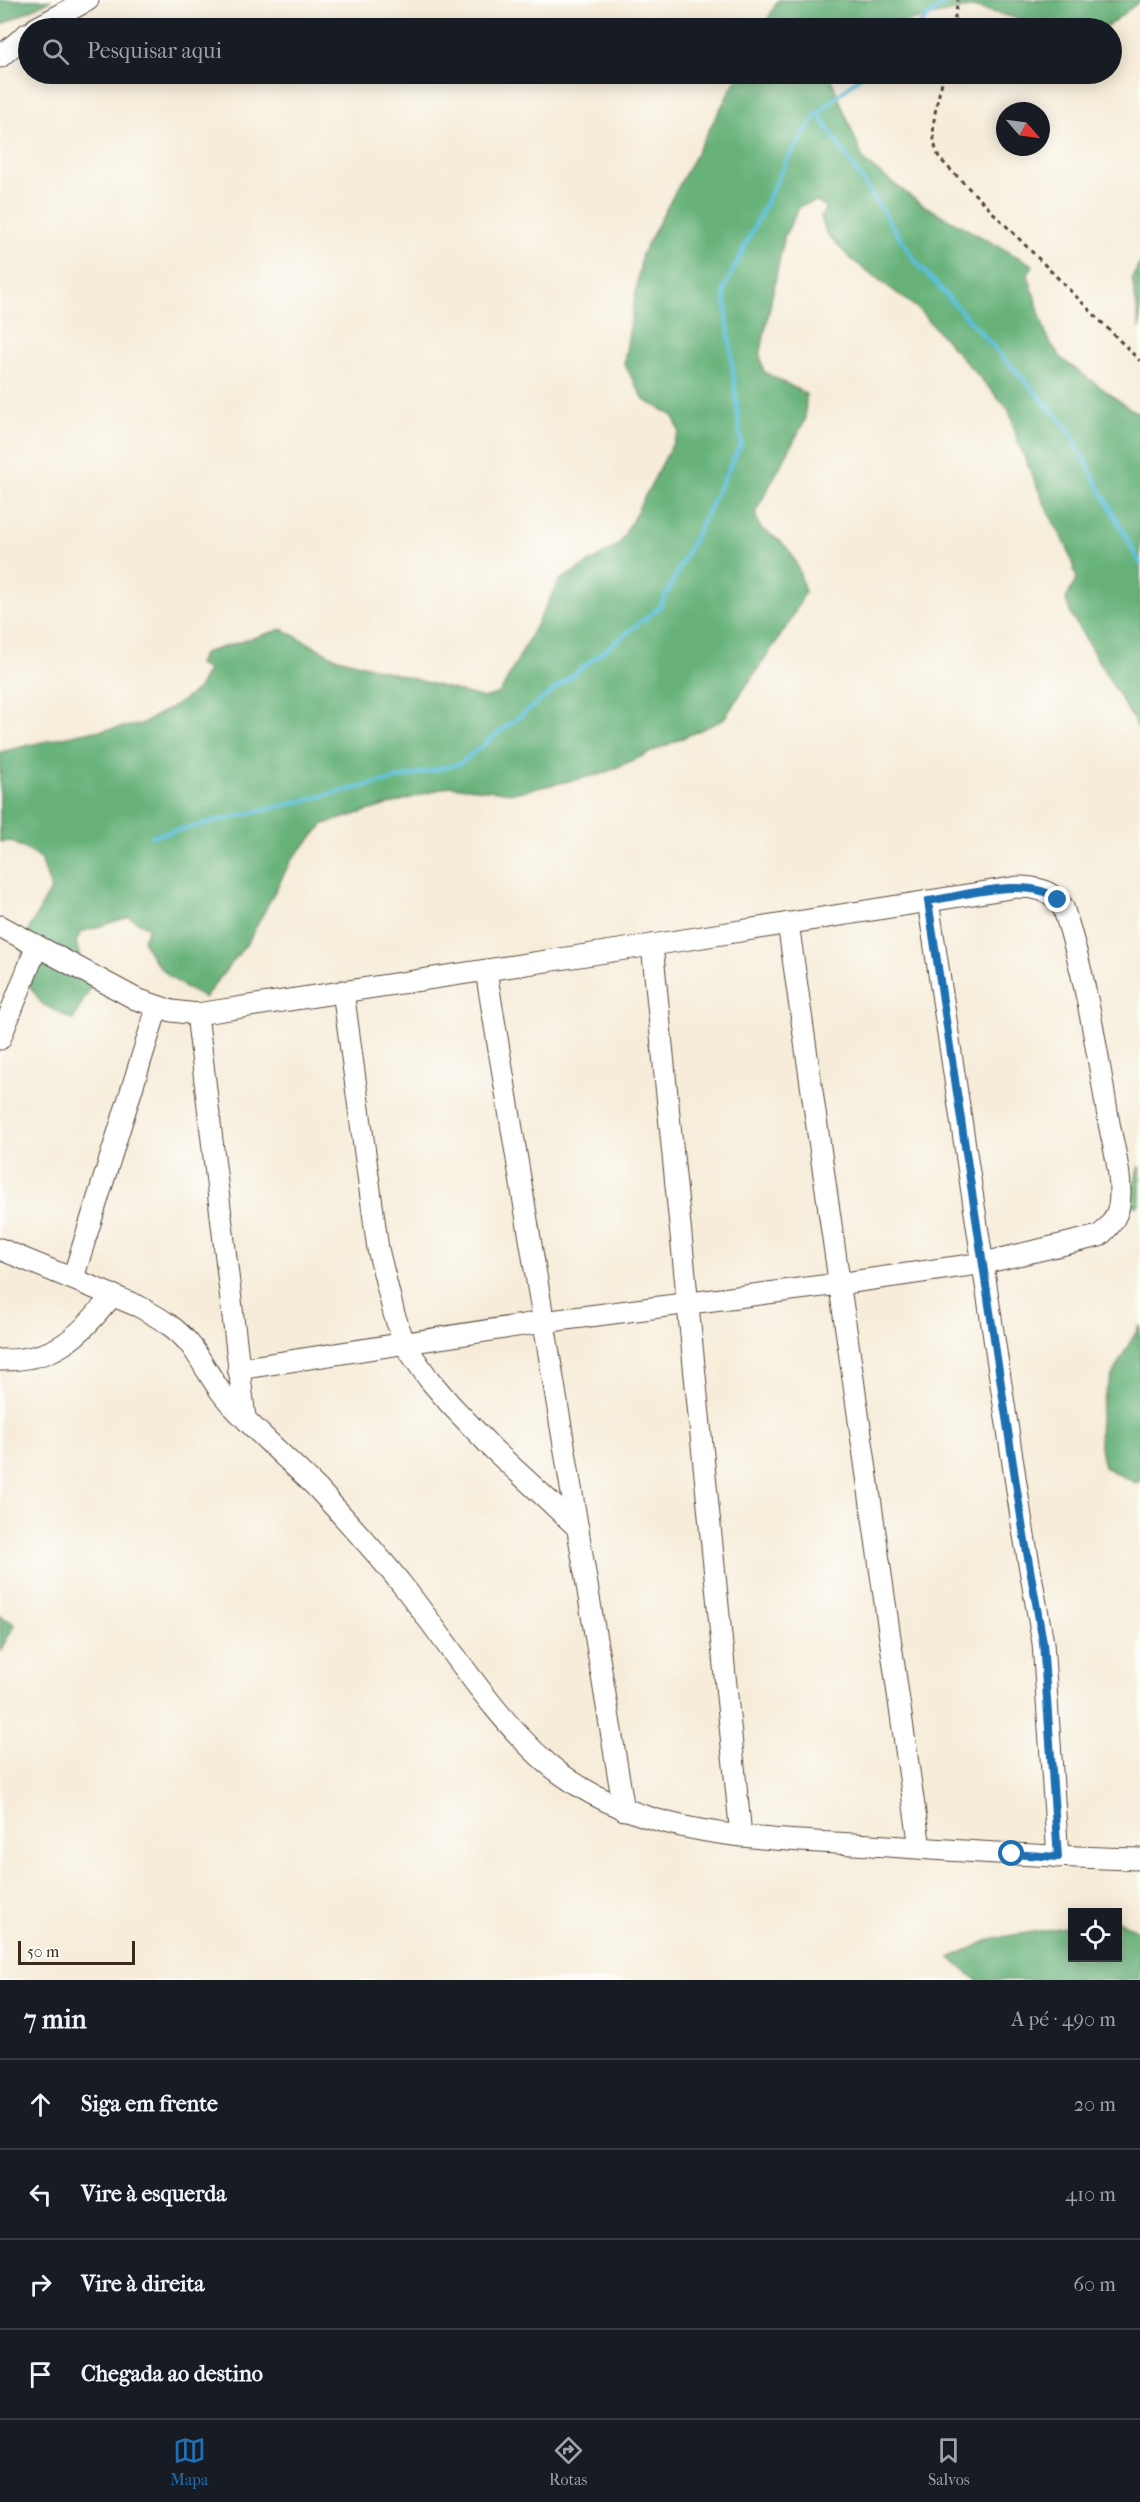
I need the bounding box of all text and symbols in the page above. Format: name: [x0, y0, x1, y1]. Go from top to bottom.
search box: [18, 18, 1122, 84]
icon: search: [39, 35, 72, 68]
text: Pesquisar aqui: [87, 38, 222, 64]
north arrow: [996, 102, 1050, 156]
route end: [1044, 886, 1070, 912]
route start: [998, 1840, 1024, 1866]
map controls: [1068, 1908, 1122, 1962]
button: locate: [1068, 1908, 1122, 1962]
scale bar: [18, 1938, 135, 1966]
text: 50 m: [27, 1942, 59, 1961]
text: 7 min: [24, 2004, 87, 2035]
text: A pé · 490 m: [1011, 2008, 1116, 2031]
icon: ahead: [24, 2088, 57, 2121]
text: Siga em frente: [81, 2091, 218, 2117]
text: 20 m: [1074, 2093, 1116, 2116]
icon: left: [24, 2178, 57, 2211]
text: Vire à esquerda: [81, 2181, 226, 2207]
text: 410 m: [1065, 2183, 1116, 2206]
icon: right: [24, 2268, 57, 2301]
text: Vire à direita: [81, 2271, 204, 2297]
text: 60 m: [1073, 2273, 1116, 2296]
icon: arrive: [24, 2358, 57, 2391]
text: Chegada ao destino: [81, 2361, 263, 2387]
tab: Mapa: [170, 2434, 208, 2489]
tab: Rotas: [549, 2434, 587, 2489]
tab: Salvos: [928, 2434, 970, 2489]

